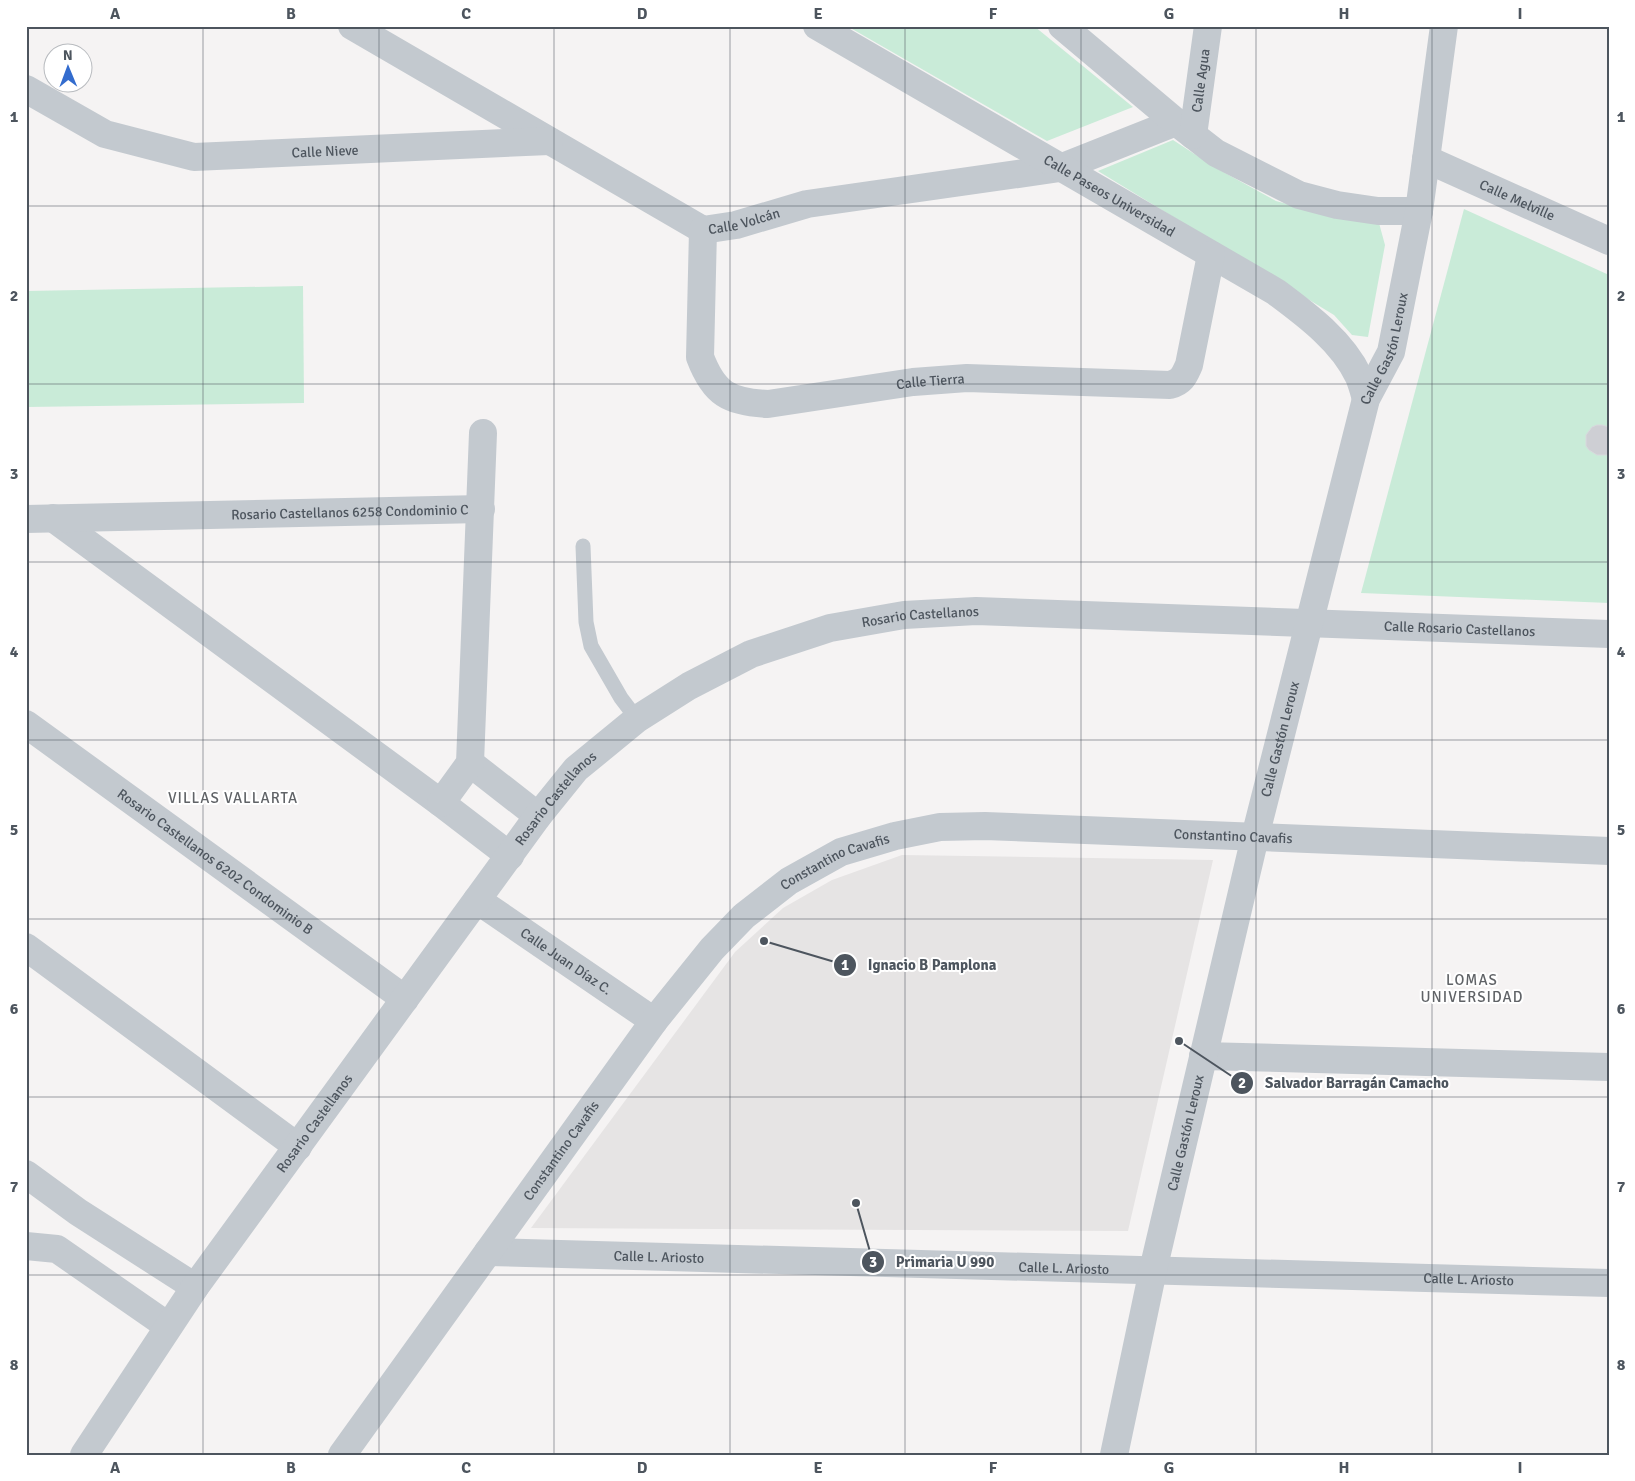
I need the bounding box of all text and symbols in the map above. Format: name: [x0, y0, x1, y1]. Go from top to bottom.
text: A: [110, 4, 121, 24]
text: B: [286, 4, 296, 24]
text: C: [461, 4, 471, 24]
text: D: [637, 4, 648, 24]
text: E: [813, 4, 823, 24]
text: F: [989, 4, 998, 24]
text: G: [1164, 4, 1174, 24]
text: H: [1339, 4, 1349, 24]
text: I: [1517, 4, 1523, 24]
north arrow: [42, 42, 92, 92]
text: N: [63, 47, 73, 64]
street label: Calle Agua: [1188, 48, 1213, 113]
text: 1: [10, 107, 19, 127]
text: 1: [1617, 107, 1626, 127]
street label: Calle Nieve: [291, 141, 359, 161]
street label: Calle Paseos Universidad: [1041, 151, 1178, 240]
street label: Calle Melville: [1477, 176, 1558, 224]
street label: Calle Volcán: [707, 204, 782, 238]
text: 2: [10, 286, 18, 306]
text: 2: [1617, 286, 1625, 306]
street label: Calle Gastón Leroux: [1356, 291, 1411, 406]
street label: Calle Tierra: [895, 370, 965, 393]
text: 3: [10, 464, 18, 484]
text: 3: [1617, 464, 1625, 484]
street label: Rosario Castellanos 6258 Condominio C: [231, 501, 469, 523]
street label: Rosario Castellanos: [860, 602, 979, 631]
street label: Calle Rosario Castellanos: [1384, 617, 1536, 640]
text: 4: [10, 642, 19, 662]
text: 4: [1617, 642, 1626, 662]
street label: Calle Gastón Leroux: [1257, 679, 1303, 799]
street label: Rosario Castellanos: [511, 748, 600, 848]
street label: Rosario Castellanos 6202 Condominio B: [114, 785, 317, 938]
district label: VILLAS VALLARTA: [168, 789, 298, 807]
text: 5: [10, 820, 18, 840]
text: 5: [1617, 820, 1625, 840]
street label: Constantino Cavafis: [1173, 825, 1293, 847]
street label: Constantino Cavafis: [776, 830, 891, 893]
street label: Calle Juan Díaz C.: [517, 924, 615, 998]
callout: Ignacio B Pamplona: [832, 950, 1006, 980]
text: 1: [841, 956, 849, 974]
text: Ignacio B Pamplona: [868, 956, 997, 974]
district label: LOMAS UNIVERSIDAD: [1421, 971, 1523, 1006]
text: 6: [10, 999, 19, 1019]
text: 6: [1617, 999, 1626, 1019]
callout: Salvador Barragán Camacho: [1230, 1068, 1458, 1098]
street label: Rosario Castellanos: [273, 1071, 356, 1176]
street label: Calle Gastón Leroux: [1163, 1073, 1207, 1193]
text: 2: [1238, 1074, 1246, 1092]
text: Salvador Barragán Camacho: [1265, 1074, 1449, 1092]
street label: Constantino Cavafis: [519, 1097, 602, 1204]
text: 7: [10, 1177, 19, 1197]
text: 7: [1617, 1177, 1626, 1197]
street label: Calle L. Ariosto: [613, 1247, 705, 1266]
callout: Primaria U 990: [861, 1247, 1004, 1277]
text: 3: [869, 1253, 877, 1271]
text: Primaria U 990: [896, 1253, 994, 1271]
street label: Calle L. Ariosto: [1018, 1258, 1109, 1278]
street label: Calle L. Ariosto: [1423, 1269, 1514, 1289]
text: 8: [10, 1355, 19, 1375]
text: 8: [1617, 1355, 1626, 1375]
text: A: [110, 1458, 121, 1478]
text: B: [286, 1458, 296, 1478]
text: C: [461, 1458, 471, 1478]
text: D: [637, 1458, 648, 1478]
text: E: [813, 1458, 823, 1478]
text: F: [989, 1458, 998, 1478]
text: G: [1164, 1458, 1174, 1478]
text: H: [1339, 1458, 1349, 1478]
text: I: [1517, 1458, 1523, 1478]

